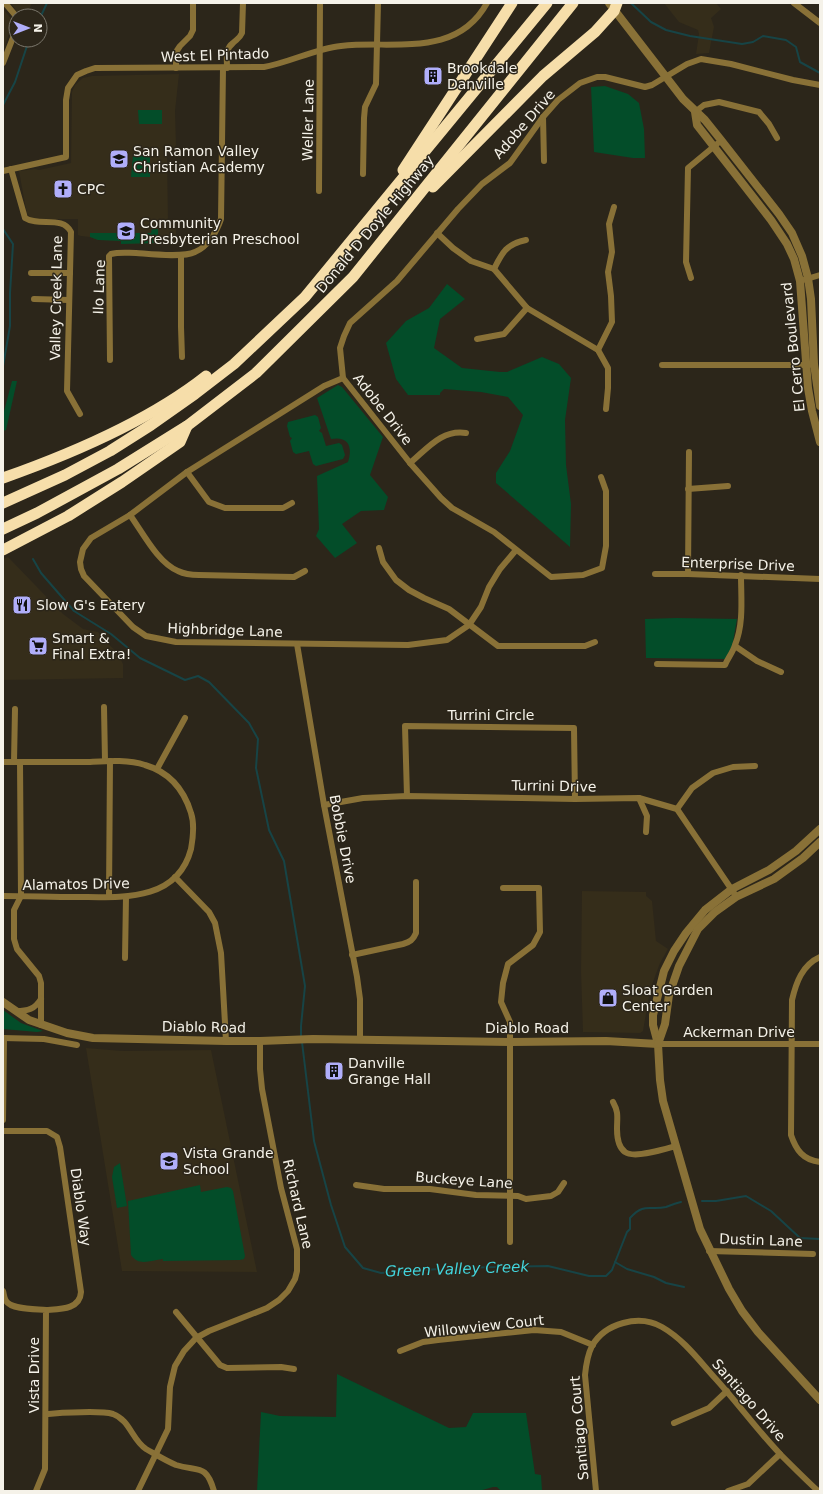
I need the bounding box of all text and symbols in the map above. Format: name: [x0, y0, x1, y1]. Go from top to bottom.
north arrow: [8, 8, 48, 48]
text: N: [31, 23, 44, 33]
street label: West El Pintado: [161, 45, 269, 65]
place label: Brookdale Danville: [447, 60, 517, 92]
building icon: Brookdale Danville: [422, 65, 444, 87]
street label: Weller Lane: [299, 79, 317, 161]
street label: Adobe Drive: [490, 86, 558, 162]
place label: San Ramon Valley Christian Academy: [133, 143, 265, 175]
school or university icon: San Ramon Valley Christian Academy: [108, 148, 130, 170]
street label: Donald D Doyle Highway: [313, 152, 437, 296]
church icon: CPC: [52, 178, 74, 200]
place label: CPC: [77, 181, 105, 197]
place label: Community Presbyterian Preschool: [140, 215, 300, 247]
school or university icon: Community Presbyterian Preschool: [115, 220, 137, 242]
street label: Valley Creek Lane: [47, 235, 65, 361]
street label: Ilo Lane: [90, 259, 108, 315]
street label: El Cerro Boulevard: [778, 281, 808, 413]
street label: Adobe Drive: [350, 370, 416, 448]
street label: Enterprise Drive: [681, 554, 795, 574]
restaurant icon: Slow G's Eatery: [11, 594, 33, 616]
place label: Slow G's Eatery: [36, 597, 145, 613]
street label: Highbridge Lane: [167, 620, 283, 640]
place label: Smart & Final Extra!: [52, 630, 131, 662]
supermarket icon: Smart & Final Extra!: [27, 635, 49, 657]
street label: Turrini Circle: [447, 707, 534, 723]
street label: Turrini Drive: [510, 777, 597, 795]
street label: Bobbie Drive: [327, 793, 359, 885]
street label: Alamatos Drive: [22, 875, 130, 893]
place label: Sloat Garden Center: [622, 982, 713, 1014]
shop icon: Sloat Garden Center: [597, 987, 619, 1009]
street label: Diablo Road: [162, 1018, 246, 1036]
street label: Diablo Road: [485, 1020, 569, 1036]
street label: Ackerman Drive: [683, 1024, 795, 1040]
place label: Danville Grange Hall: [348, 1055, 431, 1087]
building icon: Danville Grange Hall: [323, 1060, 345, 1082]
place label: Vista Grande School: [183, 1145, 274, 1177]
school or university icon: Vista Grande School: [158, 1150, 180, 1172]
street label: Richard Lane: [280, 1158, 316, 1250]
street label: Diablo Way: [68, 1167, 94, 1247]
street label: Buckeye Lane: [415, 1169, 513, 1191]
street label: Dustin Lane: [719, 1231, 803, 1249]
water label: Green Valley Creek: [385, 1257, 531, 1281]
street label: Willowview Court: [423, 1312, 545, 1340]
street label: Vista Drive: [26, 1337, 42, 1413]
street label: Santiago Drive: [709, 1356, 789, 1444]
street label: Santiago Court: [566, 1375, 592, 1481]

